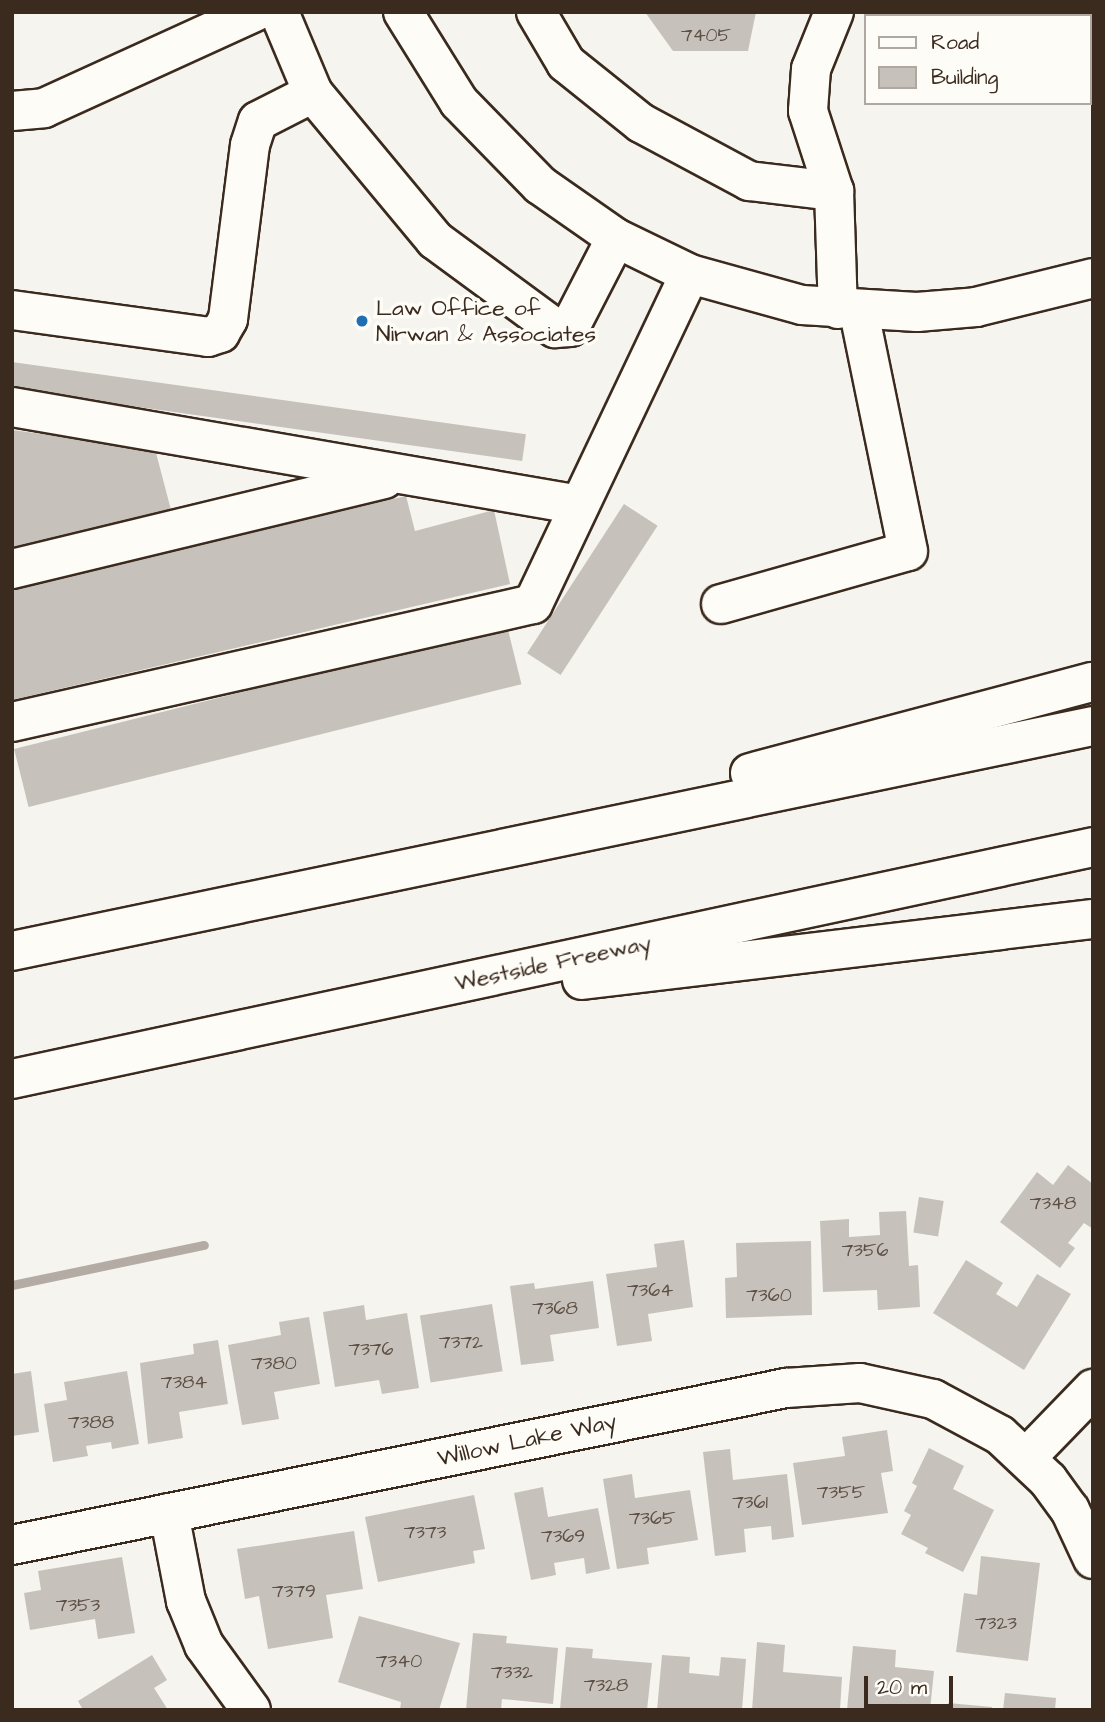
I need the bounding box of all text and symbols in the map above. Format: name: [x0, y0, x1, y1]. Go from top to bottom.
legend: [864, 14, 1091, 105]
house number: 7405: [681, 25, 731, 47]
text: Road: [931, 28, 979, 57]
text: Building: [931, 63, 998, 92]
place label: Law Office of Nirwan & Associates: [376, 294, 596, 348]
marker: Law Office of Nirwan & Associates: [354, 313, 370, 329]
street label: Westside Freeway: [452, 929, 654, 997]
house number: 7348: [1030, 1193, 1076, 1215]
house number: 7356: [842, 1240, 888, 1262]
house number: 7364: [627, 1280, 673, 1302]
house number: 7360: [746, 1285, 792, 1307]
house number: 7368: [532, 1298, 578, 1320]
house number: 7372: [439, 1332, 483, 1354]
house number: 7376: [349, 1339, 393, 1361]
house number: 7380: [251, 1353, 297, 1375]
house number: 7384: [161, 1372, 207, 1394]
street label: Willow Lake Way: [435, 1408, 619, 1472]
house number: 7388: [68, 1412, 114, 1434]
house number: 7355: [817, 1482, 865, 1504]
house number: 7361: [732, 1492, 768, 1514]
house number: 7365: [629, 1508, 675, 1530]
house number: 7373: [404, 1522, 446, 1544]
house number: 7369: [541, 1526, 585, 1548]
house number: 7379: [272, 1581, 316, 1603]
house number: 7353: [56, 1595, 100, 1617]
house number: 7323: [975, 1613, 1017, 1635]
house number: 7340: [376, 1651, 422, 1673]
house number: 7332: [491, 1662, 533, 1684]
scale bar: [867, 1662, 956, 1706]
text: 20 m: [877, 1673, 927, 1702]
house number: 7328: [584, 1675, 628, 1697]

